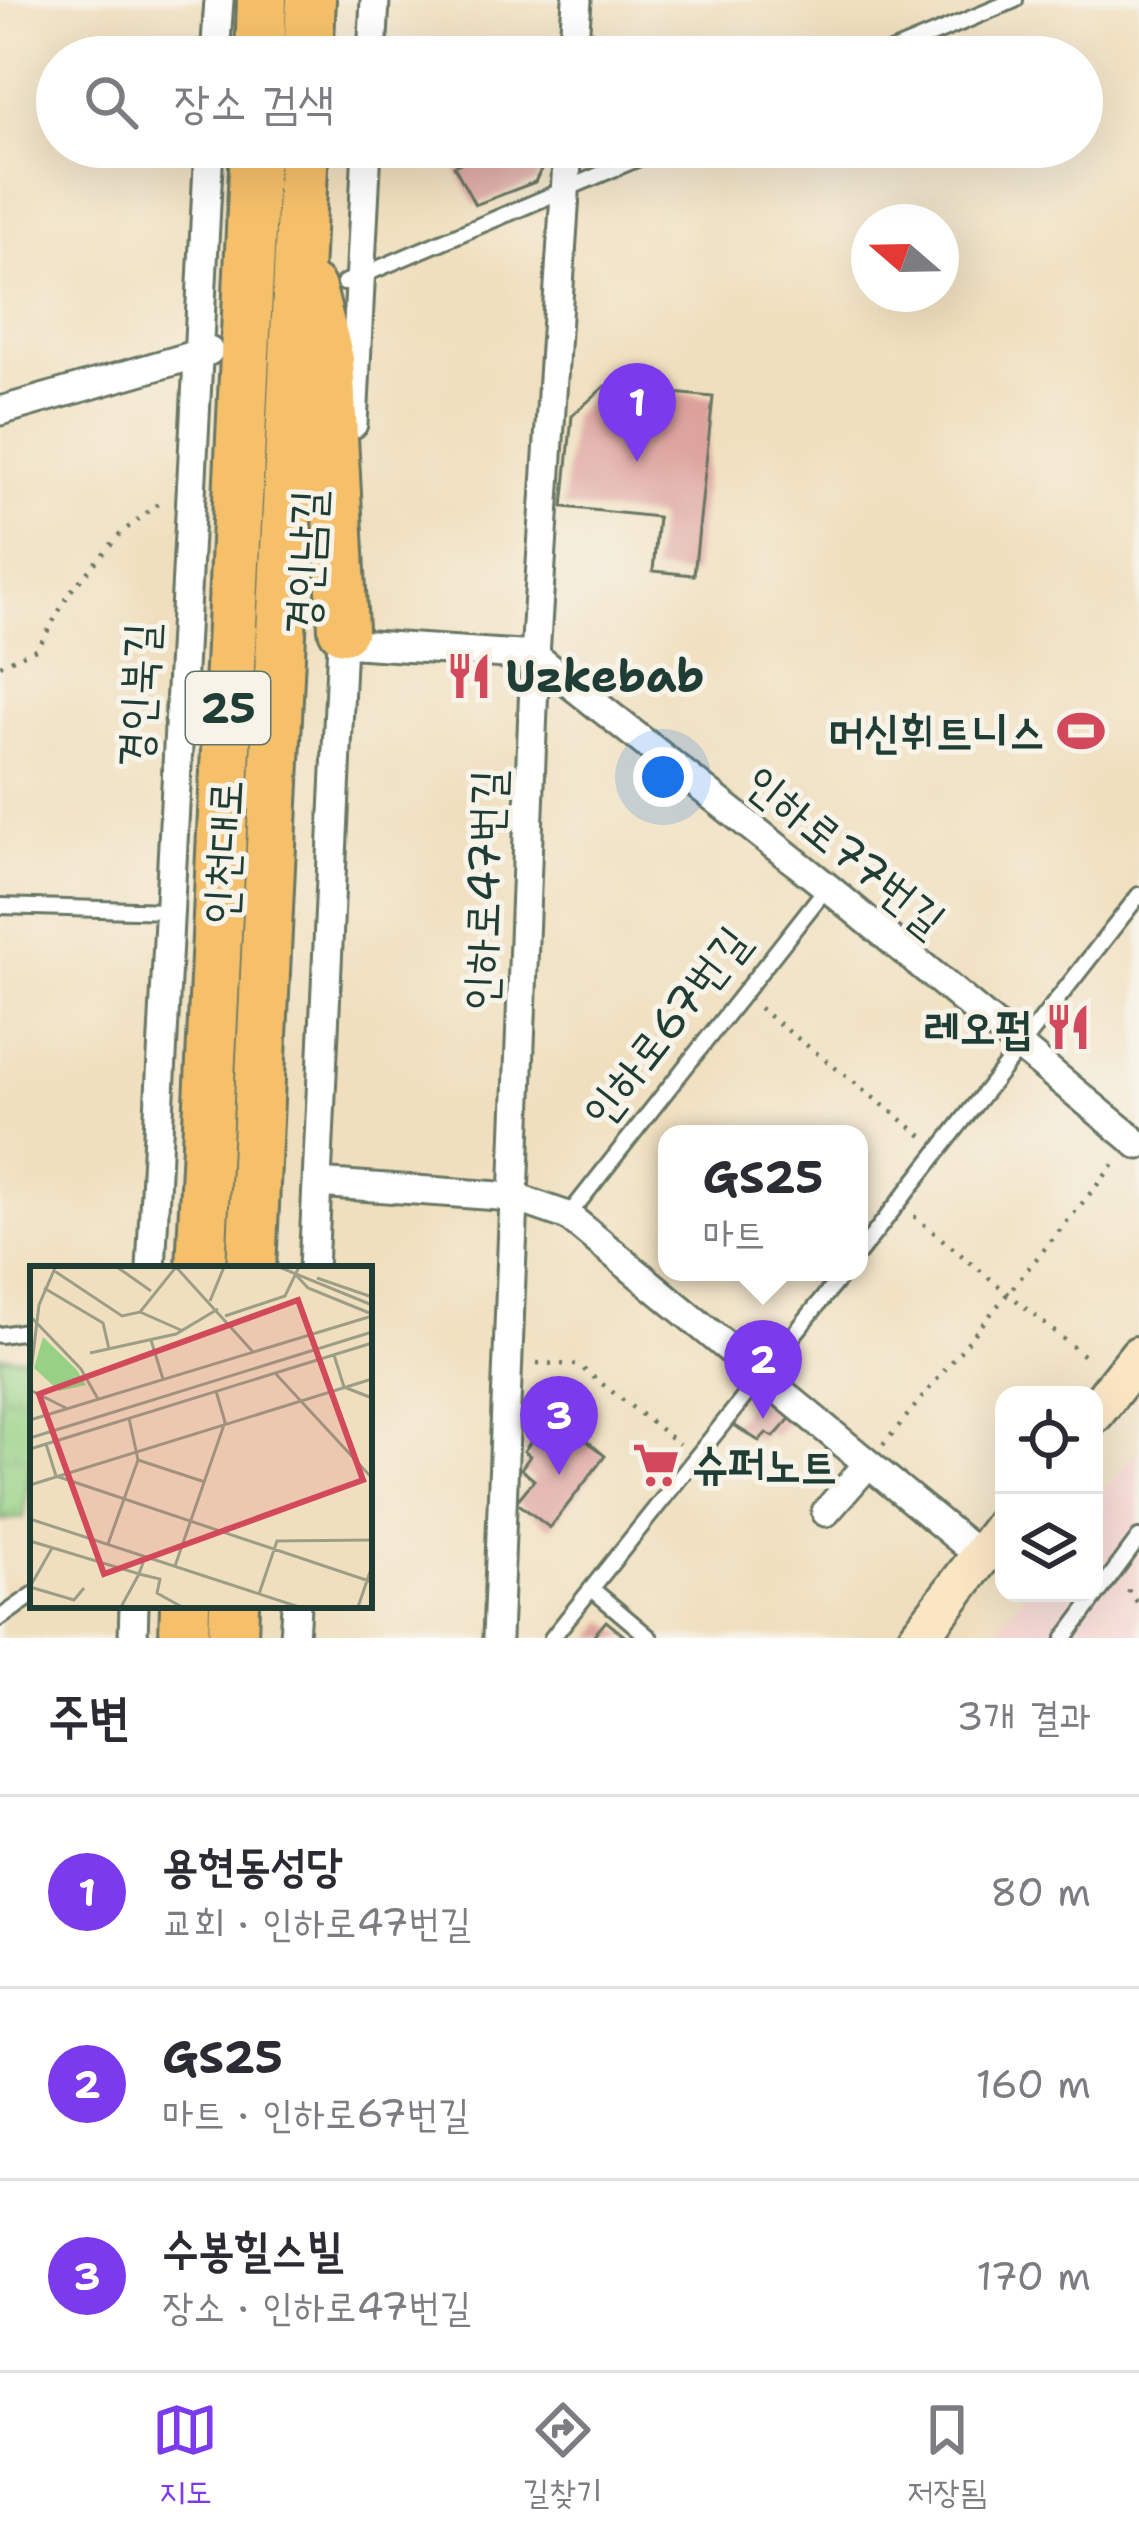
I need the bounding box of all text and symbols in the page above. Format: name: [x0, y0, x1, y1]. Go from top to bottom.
search box: [36, 36, 1103, 168]
icon: search: [78, 69, 144, 135]
text: 장소 검색: [174, 72, 334, 132]
north arrow: [851, 204, 959, 312]
pin: 1: [598, 363, 676, 462]
street label: 경인남길: [270, 488, 338, 636]
street label: 경인북길: [103, 621, 171, 769]
place label: Uzkebab: [505, 646, 705, 706]
restaurant icon: Uzkebab: [444, 651, 494, 701]
road number: 25: [186, 672, 270, 744]
place label: 머신휘트니스: [828, 701, 1045, 761]
sports icon: 머신휘트니스: [1056, 706, 1106, 756]
your location: [633, 747, 693, 807]
street label: 인하로77번길: [733, 751, 959, 949]
street label: 인하로47번길: [449, 769, 517, 1011]
street label: 인천대로: [188, 778, 256, 926]
street label: 인하로67번길: [568, 913, 762, 1139]
place label: 레오펍: [923, 997, 1032, 1057]
restaurant icon: 레오펍: [1043, 1002, 1093, 1052]
popup: [658, 1125, 868, 1281]
text: GS25: [703, 1147, 823, 1207]
text: 마트: [703, 1207, 765, 1259]
inset map: [30, 1266, 372, 1608]
pin: 2: [724, 1320, 802, 1419]
pin: 3: [520, 1376, 598, 1475]
map controls: [995, 1386, 1103, 1602]
button: locate: [995, 1386, 1103, 1494]
place label: 슈퍼노트: [692, 1435, 837, 1495]
supermarket icon: 슈퍼노트: [631, 1440, 681, 1490]
button: layers: [995, 1494, 1103, 1602]
text: 주변: [48, 1682, 130, 1750]
text: 3개 결과: [956, 1690, 1091, 1742]
text: 용현동성당: [162, 1835, 343, 1895]
text: 1: [78, 1866, 96, 1918]
text: 80 m: [990, 1866, 1091, 1918]
text: 교회 · 인하로47번길: [162, 1896, 471, 1948]
text: GS25: [162, 2027, 283, 2087]
text: 2: [73, 2058, 101, 2110]
text: 160 m: [976, 2058, 1091, 2110]
text: 마트 · 인하로67번길: [162, 2087, 469, 2139]
text: 수봉힐스빌: [162, 2219, 343, 2279]
text: 3: [73, 2250, 101, 2302]
text: 170 m: [976, 2250, 1091, 2302]
text: 장소 · 인하로47번길: [162, 2280, 471, 2332]
tab: 지도: [152, 2397, 218, 2514]
tab: 길찾기: [523, 2397, 602, 2514]
tab: 저장됨: [907, 2397, 987, 2514]

